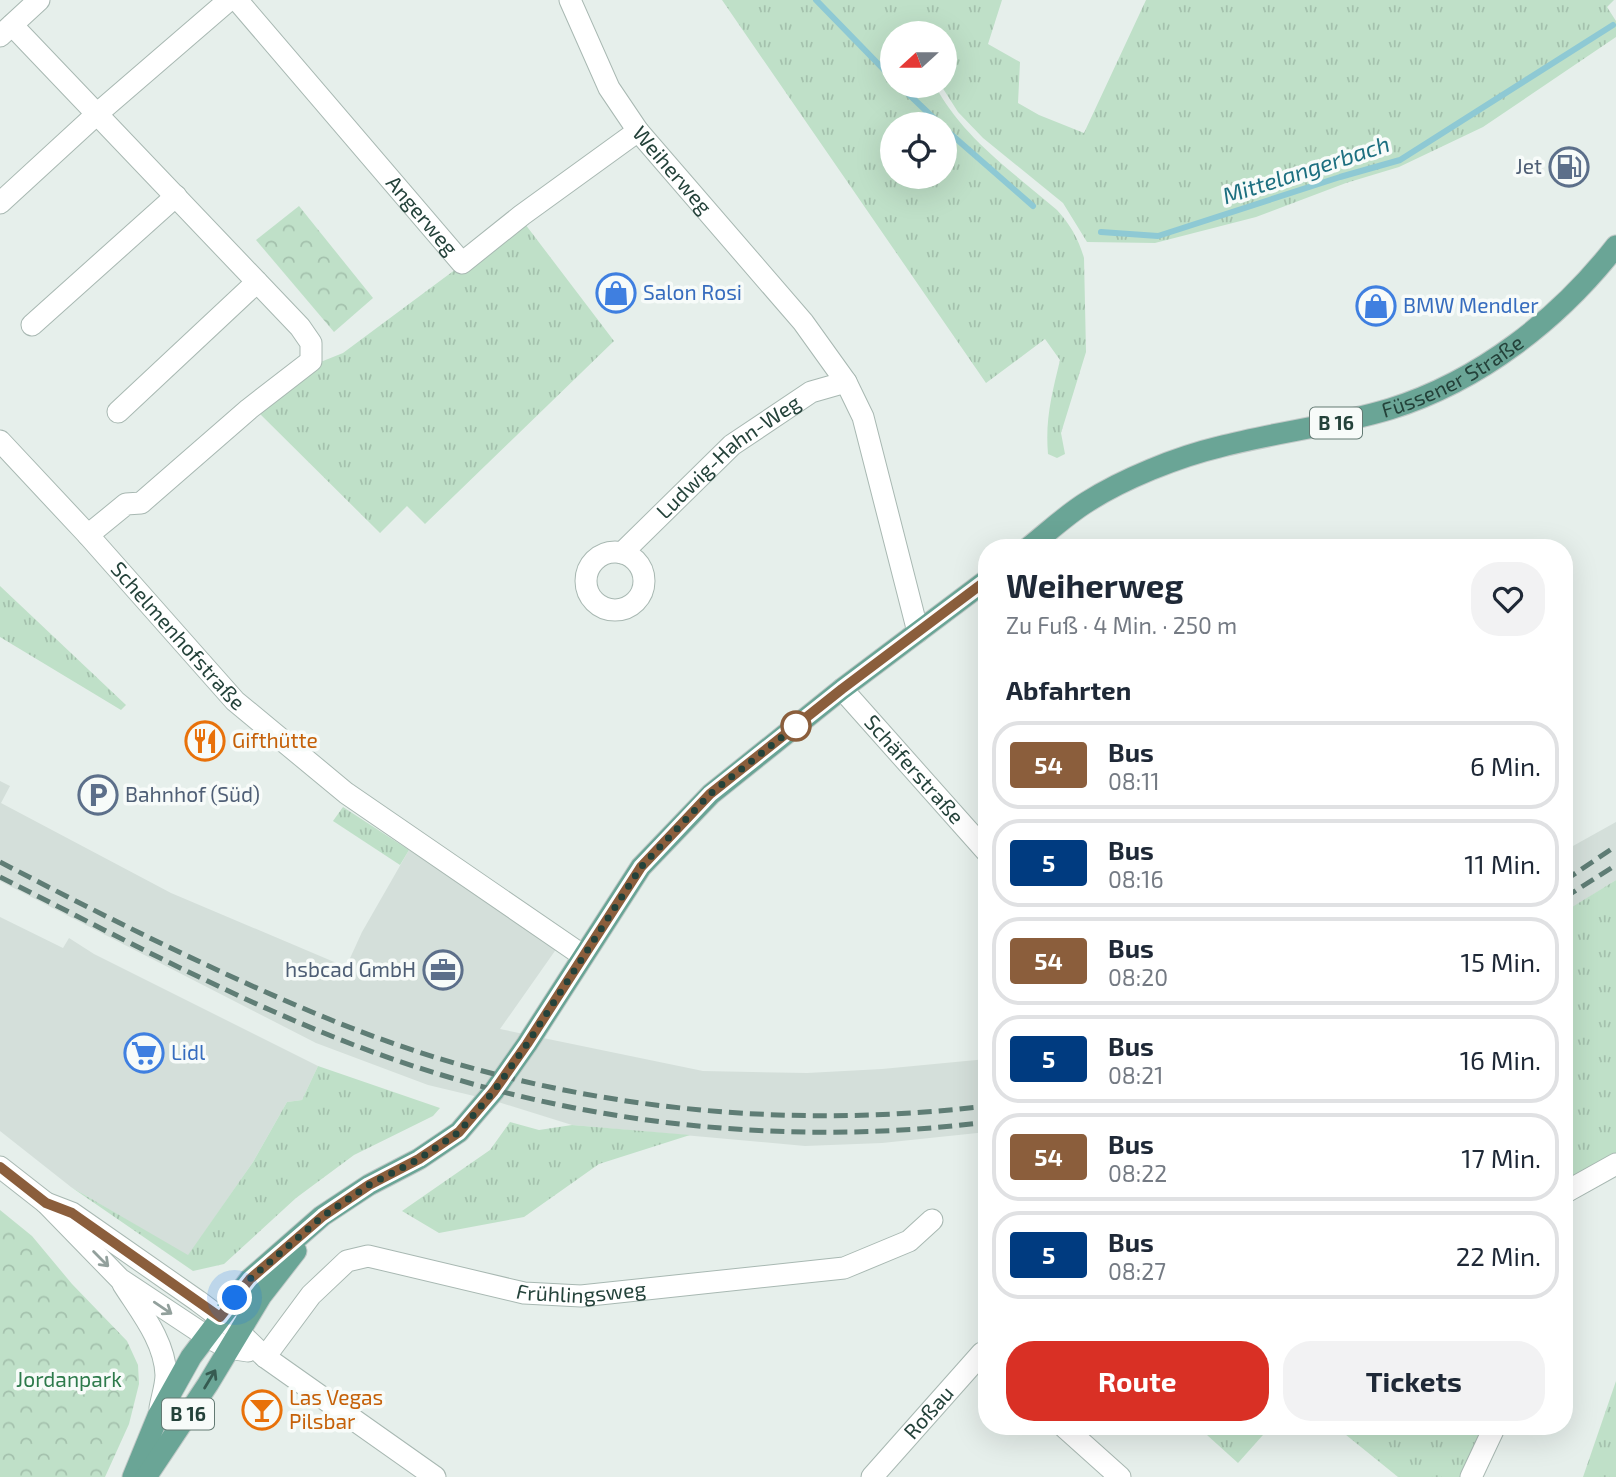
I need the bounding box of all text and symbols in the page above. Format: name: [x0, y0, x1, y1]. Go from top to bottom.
north arrow: [880, 21, 957, 98]
map controls: [880, 21, 957, 189]
button: locate: [880, 112, 957, 189]
street label: Weiherweg: [628, 120, 718, 219]
water label: Mittelangerbach: [1219, 129, 1393, 209]
fuel station icon: Jet: [1548, 146, 1590, 188]
place label: Jet: [1516, 153, 1542, 178]
street label: Angerweg: [382, 170, 464, 260]
shop icon: Salon Rosi: [595, 272, 637, 314]
place label: Salon Rosi: [643, 279, 742, 304]
shop icon: BMW Mendler: [1355, 285, 1397, 327]
place label: BMW Mendler: [1403, 292, 1539, 317]
street label: Füssener Straße: [1378, 329, 1528, 422]
street label: Ludwig-Hahn-Weg: [651, 389, 805, 523]
road number: B 16: [1310, 408, 1362, 438]
street label: Schelmenhofstraße: [106, 556, 250, 715]
button: heart: [1471, 562, 1545, 636]
text: Weiherweg: [1006, 565, 1184, 605]
text: Zu Fuß · 4 Min. · 250 m: [1006, 611, 1237, 639]
text: Abfahrten: [1006, 674, 1131, 705]
street label: Schäferstraße: [860, 709, 970, 828]
unlabelled marker: [781, 711, 811, 741]
restaurant icon: Gifthütte: [184, 720, 226, 762]
place label: Gifthütte: [232, 727, 318, 752]
text: Bus: [1108, 736, 1154, 767]
text: 54: [1034, 750, 1063, 779]
text: 6 Min.: [1470, 750, 1541, 781]
text: 08:11: [1108, 767, 1160, 795]
parking icon: Bahnhof (Süd): [77, 774, 119, 816]
place label: Bahnhof (Süd): [125, 781, 260, 806]
text: Bus: [1108, 834, 1154, 865]
text: 5: [1042, 848, 1055, 877]
text: 11 Min.: [1464, 848, 1541, 879]
text: 08:16: [1108, 865, 1164, 893]
text: Bus: [1108, 932, 1154, 963]
text: 54: [1034, 946, 1063, 975]
text: 15 Min.: [1461, 946, 1541, 977]
office icon: hsbcad GmbH: [422, 949, 464, 991]
place label: hsbcad GmbH: [285, 956, 416, 981]
text: 08:20: [1108, 963, 1168, 991]
text: Bus: [1108, 1030, 1154, 1061]
supermarket icon: Lidl: [123, 1032, 165, 1074]
place label: Lidl: [171, 1039, 206, 1064]
text: 5: [1042, 1044, 1055, 1073]
text: 16 Min.: [1460, 1044, 1541, 1075]
text: 08:21: [1108, 1061, 1163, 1089]
text: Bus: [1108, 1128, 1154, 1159]
text: 54: [1034, 1142, 1063, 1171]
text: 17 Min.: [1461, 1142, 1541, 1173]
text: 08:22: [1108, 1159, 1167, 1187]
text: Bus: [1108, 1226, 1154, 1257]
text: 5: [1042, 1240, 1055, 1269]
text: 22 Min.: [1456, 1240, 1541, 1271]
one-way arrow: [92, 1250, 109, 1267]
text: 08:27: [1108, 1257, 1166, 1285]
street label: Frühlingsweg: [514, 1275, 647, 1307]
your location: [217, 1280, 252, 1315]
one-way arrow: [153, 1301, 172, 1315]
button: Route: [1006, 1341, 1269, 1421]
button: Tickets: [1283, 1341, 1545, 1421]
park label: Jordanpark: [16, 1366, 122, 1391]
one-way arrow: [204, 1369, 218, 1389]
street label: Roßau: [898, 1380, 958, 1443]
place label: Las Vegas Pilsbar: [289, 1384, 383, 1433]
bar icon: Las Vegas Pilsbar: [241, 1389, 283, 1431]
road number: B 16: [162, 1398, 214, 1430]

